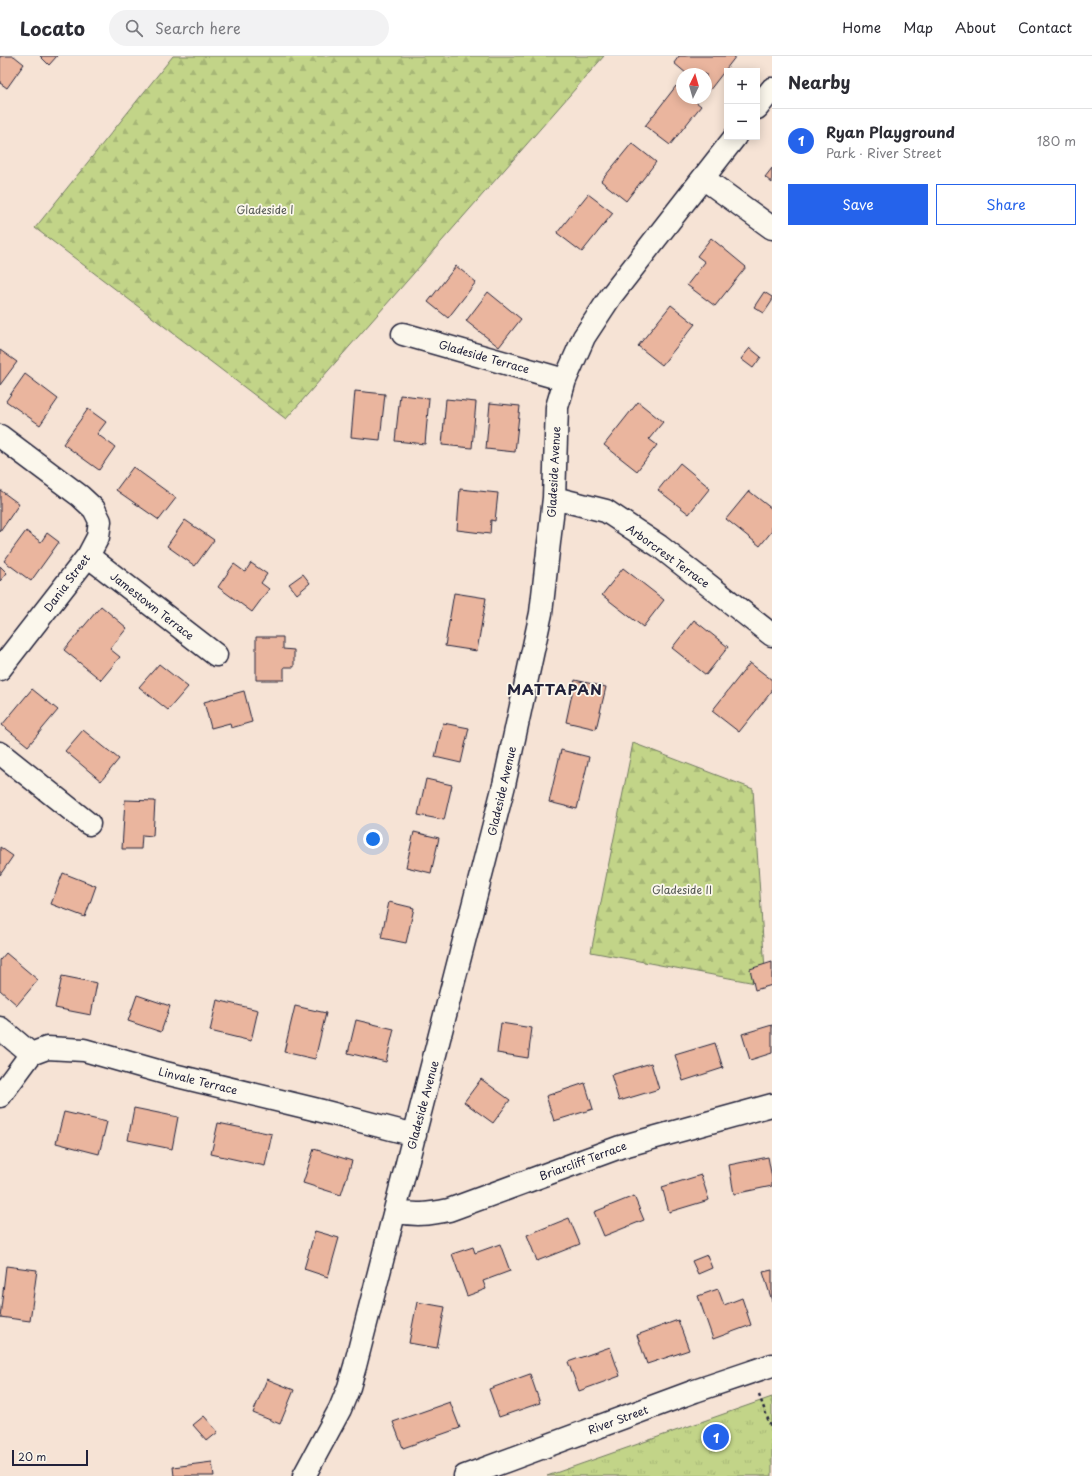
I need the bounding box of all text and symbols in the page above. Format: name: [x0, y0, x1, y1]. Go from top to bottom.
search box: [109, 10, 389, 46]
text: Locato: [20, 14, 85, 42]
text: Search here: [155, 16, 241, 39]
icon: search: [123, 17, 145, 39]
text: Home: [842, 17, 881, 38]
text: Map: [903, 17, 933, 38]
text: About: [955, 17, 996, 38]
text: Contact: [1018, 17, 1072, 38]
north arrow: [676, 68, 712, 104]
map controls: [724, 68, 760, 140]
button: +: [724, 68, 760, 104]
text: Nearby: [788, 69, 850, 95]
button: −: [724, 104, 760, 140]
text: Ryan Playground: [826, 120, 955, 143]
text: 1: [798, 131, 804, 150]
text: 180 m: [1037, 131, 1076, 150]
text: Park · River Street: [826, 143, 941, 162]
button: Save: [788, 184, 928, 225]
button: Share: [936, 184, 1076, 225]
park label: Gladeside I: [236, 201, 294, 218]
street label: Gladeside Terrace: [437, 335, 532, 378]
street label: Gladeside Avenue: [543, 426, 564, 518]
street label: Arborcrest Terrace: [623, 520, 713, 592]
street label: Dania Street: [39, 550, 94, 615]
street label: Jamestown Terrace: [107, 567, 198, 644]
district label: MATTAPAN: [507, 677, 603, 700]
street label: Gladeside Avenue: [483, 744, 520, 837]
your location: [363, 829, 383, 849]
park label: Gladeside II: [652, 881, 712, 898]
street label: Gladeside Avenue: [402, 1059, 443, 1151]
street label: Linvale Terrace: [157, 1062, 240, 1099]
street label: Briarcliff Terrace: [537, 1137, 629, 1184]
street label: River Street: [585, 1401, 651, 1438]
pin: 1: [703, 1422, 729, 1452]
scale bar: [12, 1448, 88, 1467]
text: 20 m: [18, 1448, 46, 1465]

